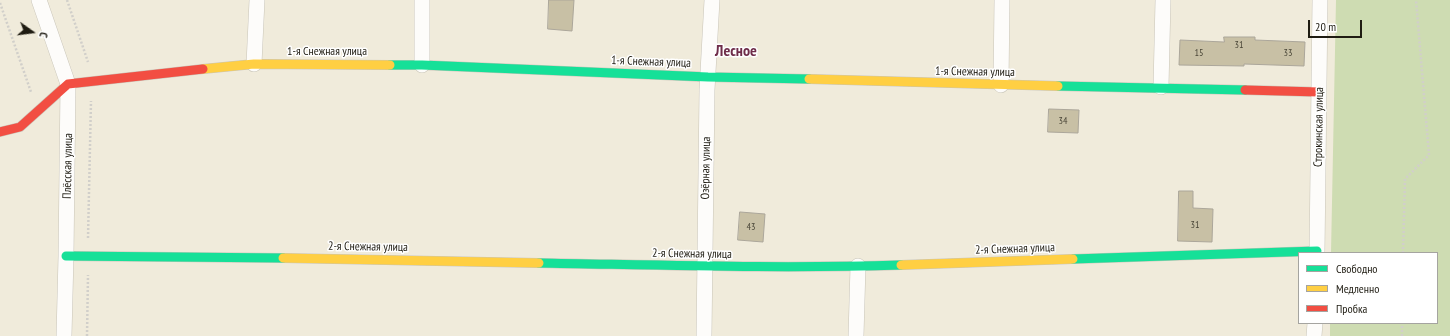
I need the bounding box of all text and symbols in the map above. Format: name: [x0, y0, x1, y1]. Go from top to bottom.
north arrow: [12, 12, 52, 52]
scale bar: [1310, 12, 1364, 38]
text: 20 m: [1315, 19, 1336, 34]
text: С: [36, 31, 51, 39]
house number: 31: [1235, 39, 1243, 51]
district label: Лесное: [715, 41, 757, 61]
street label: 1-я Снежная улица: [287, 45, 367, 59]
house number: 15: [1195, 47, 1203, 59]
house number: 33: [1284, 47, 1292, 59]
street label: 1-я Снежная улица: [611, 53, 691, 71]
street label: 1-я Снежная улица: [935, 64, 1015, 80]
street label: Строкинская улица: [1311, 87, 1327, 167]
house number: 34: [1059, 115, 1067, 127]
street label: Плёсская улица: [60, 133, 76, 199]
street label: Озёрная улица: [698, 136, 714, 200]
house number: 31: [1191, 219, 1199, 231]
house number: 43: [747, 221, 755, 233]
street label: 2-я Снежная улица: [328, 239, 408, 255]
street label: 2-я Снежная улица: [975, 240, 1055, 258]
street label: 2-я Снежная улица: [652, 246, 732, 262]
legend: [1298, 252, 1438, 324]
text: Свободно: [1336, 261, 1378, 276]
text: Медленно: [1336, 281, 1379, 296]
text: Пробка: [1336, 301, 1367, 316]

